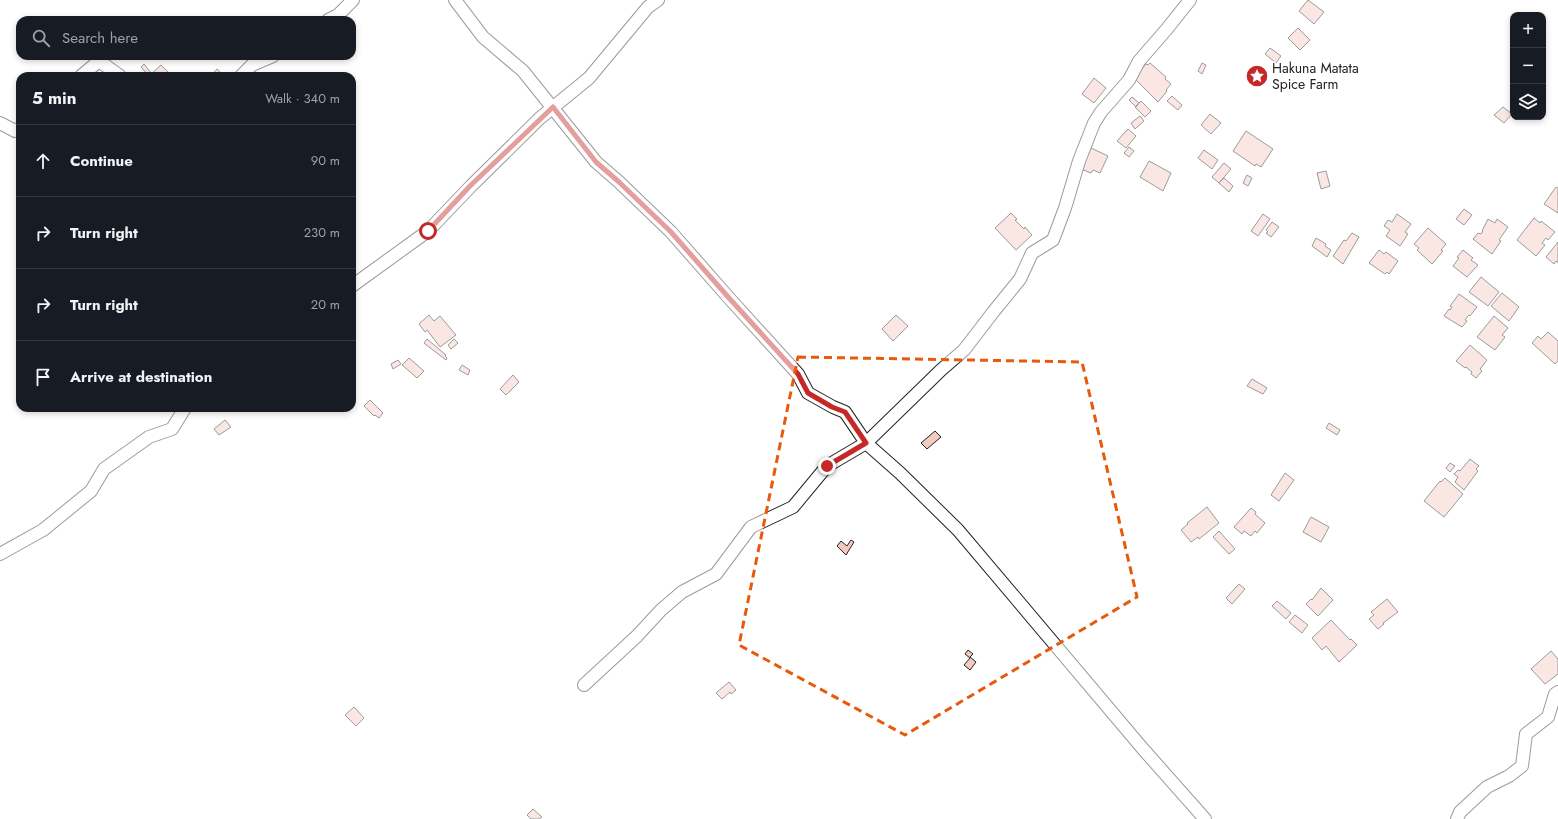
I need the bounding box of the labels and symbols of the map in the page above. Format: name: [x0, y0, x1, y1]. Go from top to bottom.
place label: Hakuna Matata Spice Farm: [1272, 58, 1359, 94]
place icon: Hakuna Matata Spice Farm: [1244, 63, 1270, 89]
route start: [419, 222, 437, 240]
route end: [818, 457, 836, 475]

